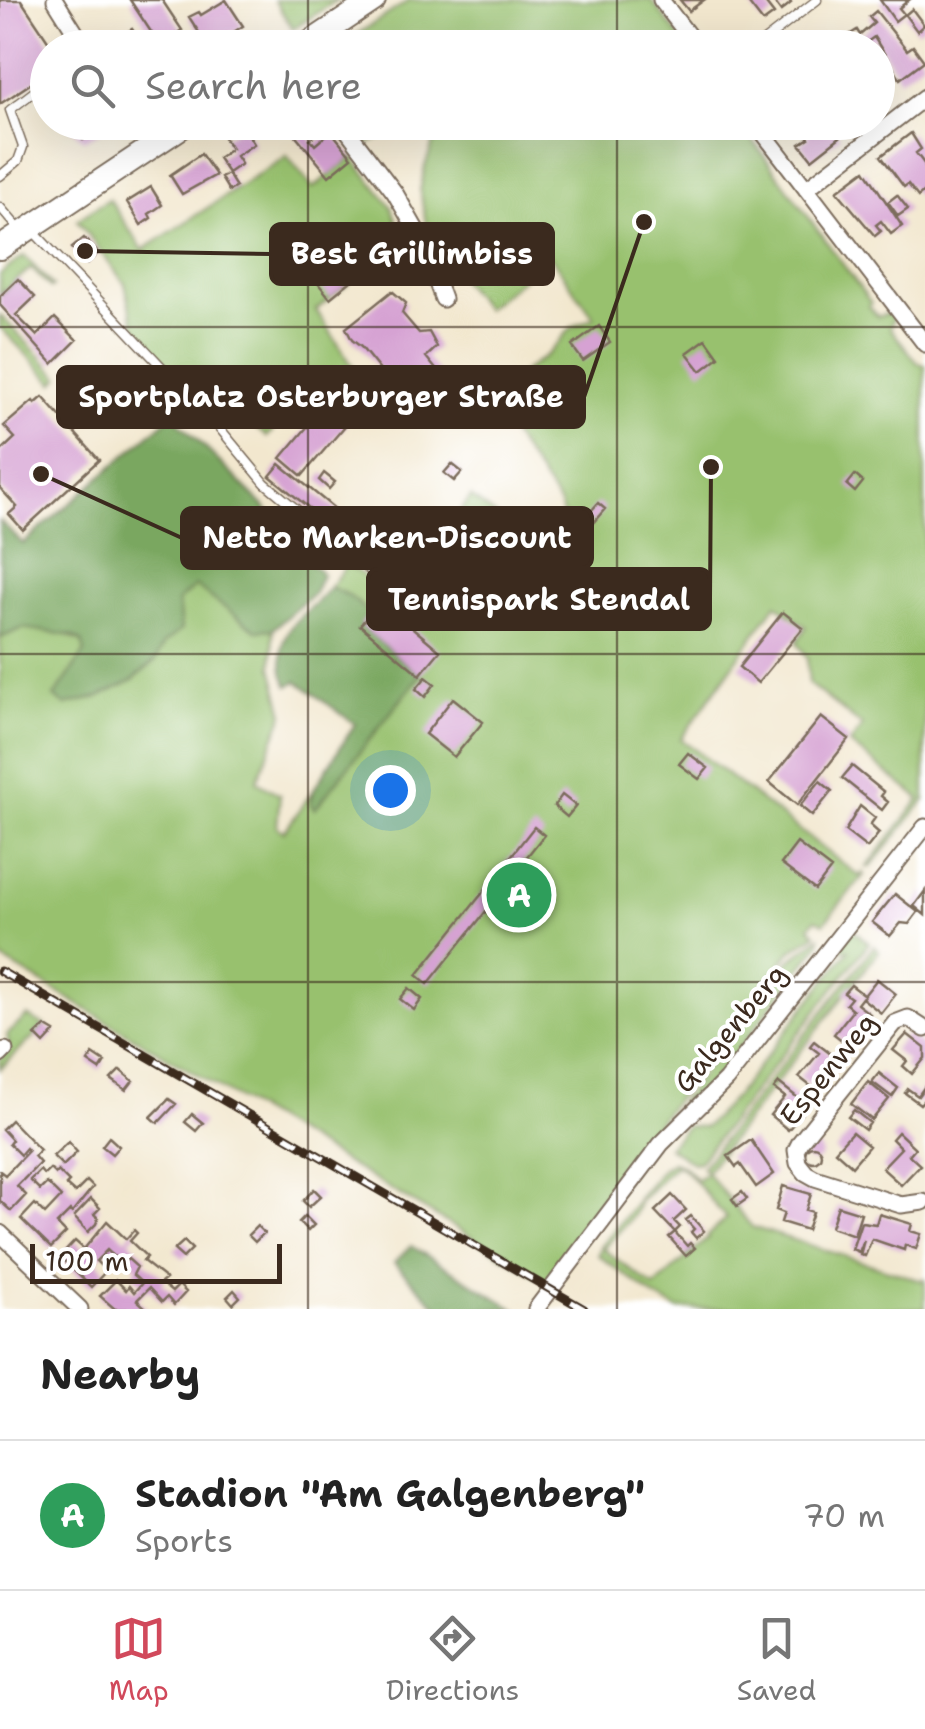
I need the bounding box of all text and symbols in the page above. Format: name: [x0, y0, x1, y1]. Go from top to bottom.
search box: [30, 30, 895, 140]
icon: search: [65, 58, 120, 113]
text: Search here: [145, 60, 362, 111]
callout: Best Grillimbiss: [271, 224, 553, 284]
text: Best Grillimbiss: [291, 233, 533, 274]
callout: Sportplatz Osterburger Straße: [58, 367, 584, 427]
text: Sportplatz Osterburger Straße: [78, 376, 564, 417]
callout: Netto Marken-Discount: [182, 508, 592, 568]
text: Netto Marken-Discount: [202, 517, 572, 558]
callout: Tennispark Stendal: [368, 569, 710, 629]
text: Tennispark Stendal: [388, 579, 690, 620]
your location: [365, 765, 416, 816]
pin: A: [486, 858, 552, 932]
street label: Galgenberg: [665, 956, 795, 1100]
street label: Espenweg: [771, 1004, 885, 1134]
scale bar: [30, 1239, 282, 1284]
text: 100 m: [45, 1242, 129, 1280]
text: Nearby: [40, 1346, 200, 1402]
text: Stadion "Am Galgenberg": [135, 1468, 645, 1519]
text: A: [60, 1494, 85, 1537]
text: 70 m: [802, 1494, 885, 1537]
text: Sports: [135, 1519, 233, 1562]
tab: Map: [109, 1611, 169, 1709]
tab: Directions: [386, 1611, 519, 1709]
tab: Saved: [737, 1611, 816, 1709]

